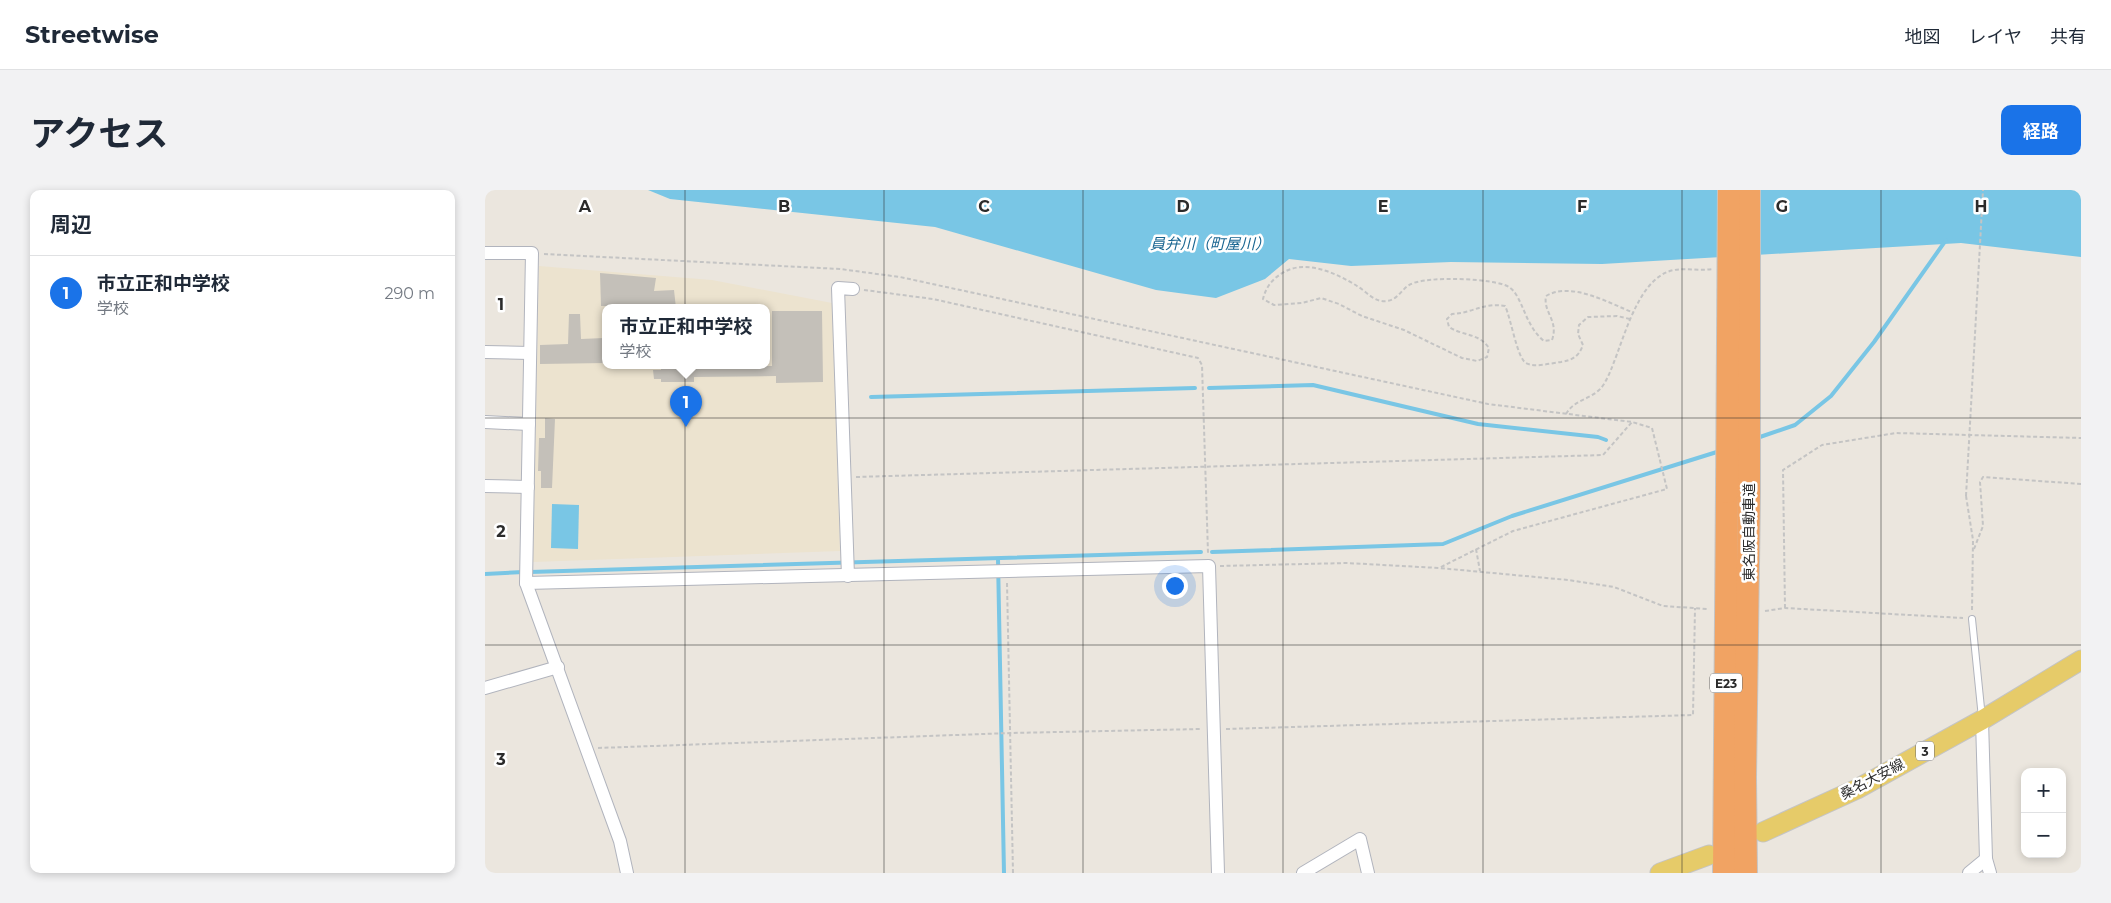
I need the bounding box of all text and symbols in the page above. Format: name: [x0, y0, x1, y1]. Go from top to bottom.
text: Streetwise: [25, 20, 159, 49]
text: 地図: [1905, 26, 1941, 48]
text: レイヤ: [1969, 26, 2022, 48]
text: 共有: [2050, 26, 2086, 48]
button: 経路: [2001, 105, 2081, 155]
text: アクセス: [30, 112, 168, 155]
text: A: [578, 197, 592, 216]
text: B: [778, 197, 790, 216]
text: C: [978, 197, 990, 216]
text: D: [1176, 197, 1190, 216]
text: E: [1378, 197, 1388, 216]
text: F: [1577, 197, 1587, 216]
text: G: [1776, 197, 1788, 216]
text: H: [1975, 197, 1987, 216]
text: 周辺: [50, 212, 92, 237]
water label: 員弁川（町屋川）: [1150, 234, 1270, 253]
text: 市立正和中学校: [97, 272, 230, 295]
text: 1: [63, 284, 69, 303]
text: 290 m: [384, 284, 435, 303]
text: 1: [498, 295, 504, 314]
text: 学校: [97, 299, 129, 318]
popup: [602, 304, 770, 369]
text: 市立正和中学校: [619, 315, 753, 338]
text: 学校: [619, 342, 652, 361]
pin: 1: [670, 386, 702, 427]
street label: 東名阪自動車道: [1740, 483, 1758, 581]
text: 2: [496, 522, 506, 541]
your location: [1162, 573, 1188, 599]
road number: E23: [1710, 673, 1742, 692]
road number: 3: [1916, 742, 1934, 760]
text: 3: [495, 750, 506, 769]
street label: 桑名大安線: [1837, 755, 1907, 803]
map controls: [2021, 768, 2066, 858]
button: +: [2021, 768, 2066, 813]
button: −: [2021, 813, 2066, 858]

